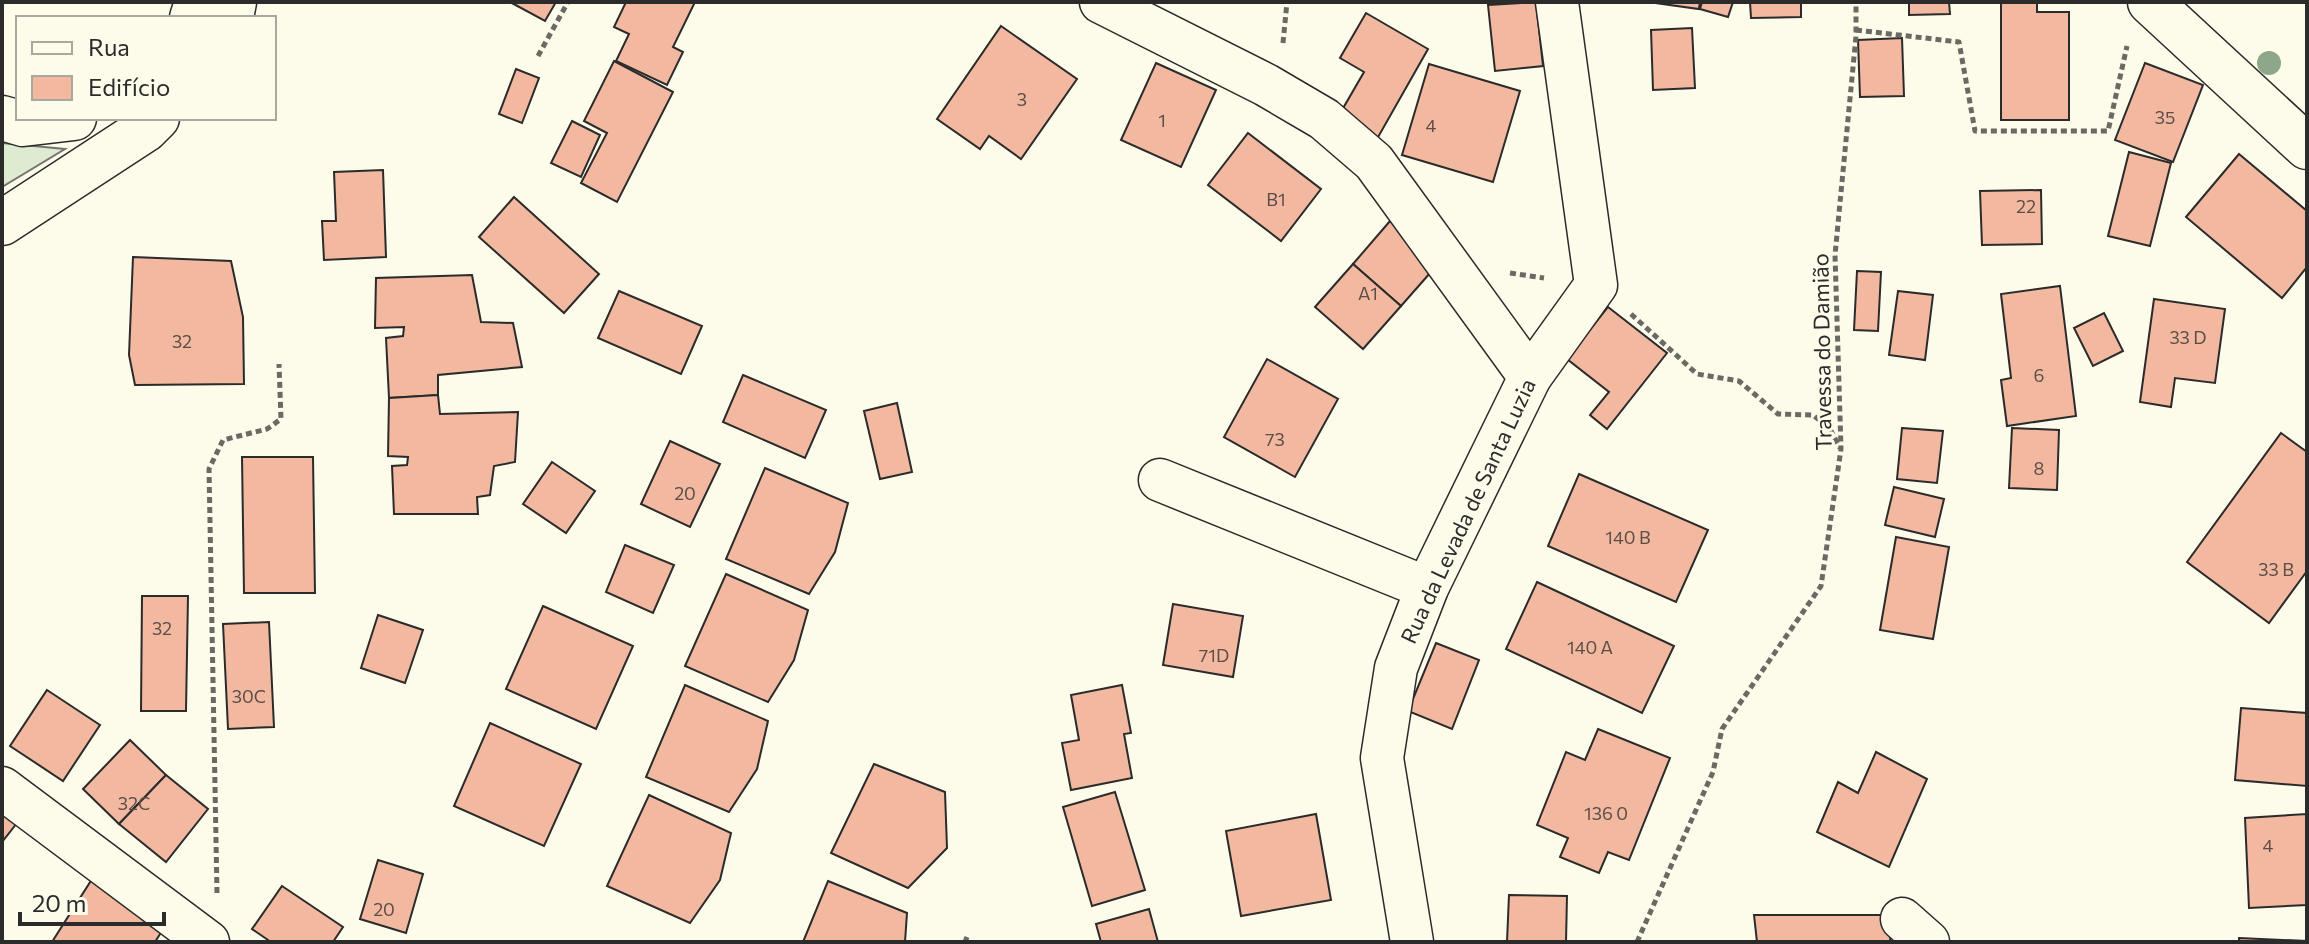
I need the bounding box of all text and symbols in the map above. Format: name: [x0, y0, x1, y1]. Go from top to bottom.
legend: [16, 16, 276, 120]
text: Rua: [88, 32, 130, 61]
text: Edifício: [88, 72, 170, 101]
house number: 3: [1017, 88, 1027, 110]
house number: 35: [2155, 106, 2175, 128]
house number: 1: [1158, 109, 1166, 131]
house number: 4: [1426, 114, 1437, 136]
house number: B1: [1266, 188, 1286, 210]
house number: 22: [2016, 195, 2036, 217]
street label: Travessa do Damião: [1806, 253, 1837, 451]
house number: A1: [1358, 282, 1378, 304]
house number: 33 D: [2169, 326, 2207, 348]
house number: 32: [172, 330, 192, 352]
house number: 6: [2034, 364, 2044, 386]
street label: Rua da Levada de Santa Luzia: [1394, 374, 1541, 648]
house number: 73: [1265, 428, 1285, 450]
house number: 8: [2034, 457, 2045, 479]
house number: 20: [674, 482, 696, 504]
house number: 140 B: [1605, 526, 1651, 548]
house number: 33 B: [2258, 558, 2294, 580]
house number: 32: [152, 617, 172, 639]
house number: 140 A: [1567, 636, 1613, 658]
house number: 71D: [1199, 644, 1229, 666]
house number: 30C: [232, 685, 266, 707]
house number: 32C: [118, 792, 150, 814]
house number: 136 0: [1584, 802, 1628, 824]
house number: 4: [2263, 834, 2274, 856]
scale bar: [20, 876, 164, 926]
text: 20 m: [32, 888, 86, 917]
house number: 20: [373, 898, 395, 920]

